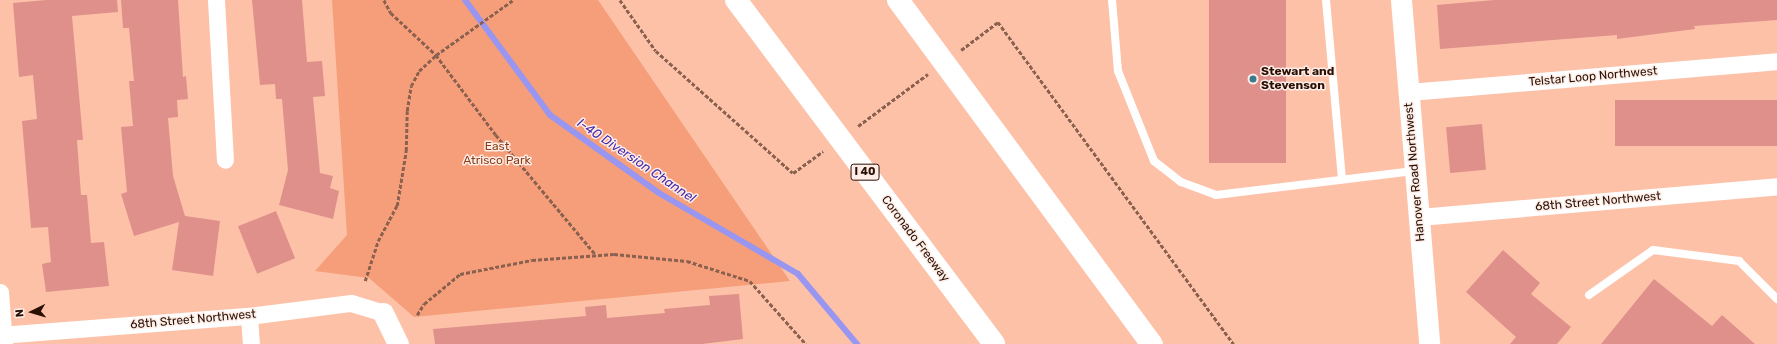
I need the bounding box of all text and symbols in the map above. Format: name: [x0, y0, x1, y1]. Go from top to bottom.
street label: Telstar Loop Northwest: [1528, 64, 1658, 90]
place label: Stewart and Stevenson: [1261, 65, 1334, 93]
marker: Stewart and Stevenson: [1248, 74, 1258, 84]
street label: Hanover Road Northwest: [1402, 102, 1428, 242]
water label: I-40 Diversion Channel: [574, 116, 698, 206]
park label: East Atrisco Park: [463, 140, 531, 168]
road number: I 40: [850, 163, 880, 181]
street label: 68th Street Northwest: [1535, 189, 1661, 215]
street label: Coronado Freeway: [878, 193, 952, 285]
north arrow: [12, 292, 52, 332]
street label: 68th Street Northwest: [130, 307, 256, 333]
text: N: [13, 309, 26, 318]

